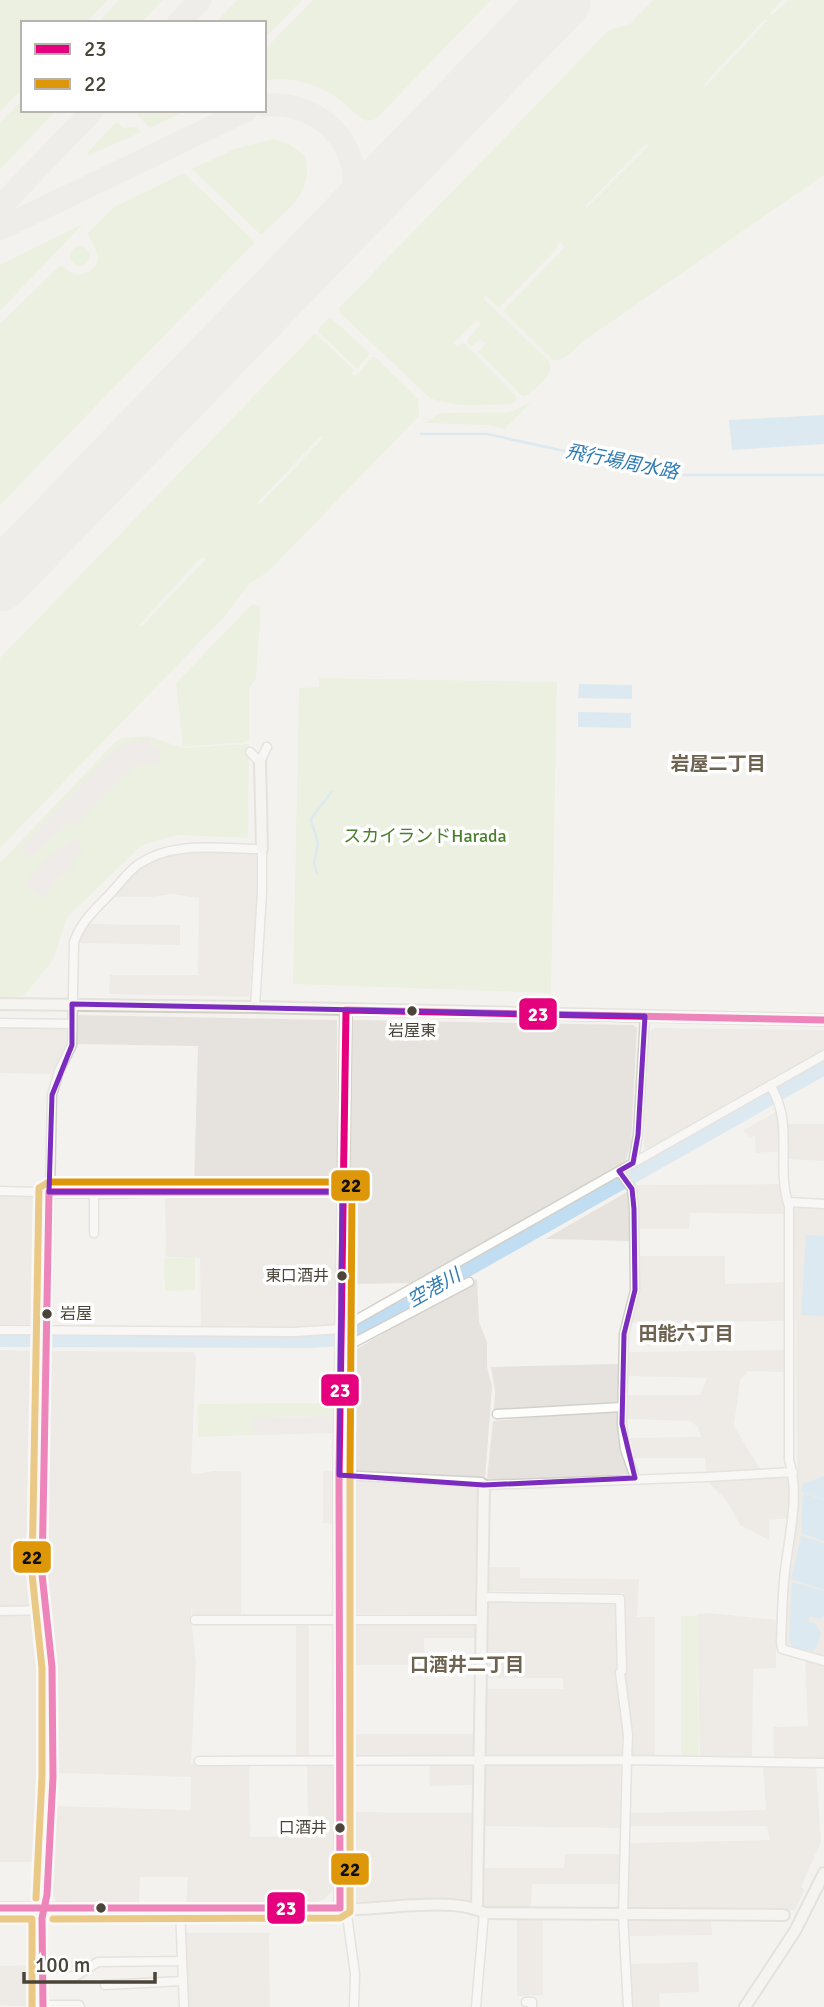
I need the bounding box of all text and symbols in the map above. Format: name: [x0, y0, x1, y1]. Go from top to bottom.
legend: [21, 21, 266, 112]
text: 23: [84, 36, 107, 62]
text: 22: [84, 71, 107, 97]
water label: 飛行場周水路: [564, 439, 682, 485]
district label: 岩屋二丁目: [670, 752, 766, 776]
park label: スカイランドHarada: [343, 825, 507, 847]
line badge: 23: [518, 997, 558, 1031]
text: 23: [528, 1003, 548, 1027]
marker: 岩屋東: [405, 1004, 419, 1018]
place label: 岩屋東: [388, 1021, 436, 1041]
line badge: 22: [330, 1169, 371, 1202]
text: 22: [341, 1174, 361, 1198]
water label: 空港川: [403, 1262, 466, 1313]
place label: 東口酒井: [265, 1266, 329, 1286]
marker: 東口酒井: [335, 1269, 349, 1283]
place label: 岩屋: [60, 1304, 92, 1324]
marker: 岩屋: [40, 1307, 54, 1321]
district label: 田能六丁目: [638, 1322, 734, 1346]
line badge: 23: [320, 1373, 360, 1407]
text: 23: [330, 1379, 350, 1403]
line badge: 22: [12, 1540, 52, 1574]
text: 22: [22, 1546, 42, 1570]
district label: 口酒井二丁目: [410, 1653, 524, 1677]
place label: 口酒井: [279, 1818, 327, 1838]
marker: 口酒井: [333, 1821, 347, 1835]
line badge: 22: [330, 1852, 370, 1886]
text: 22: [340, 1858, 360, 1882]
line badge: 23: [266, 1891, 306, 1925]
text: 23: [276, 1897, 296, 1921]
unlabelled marker: [94, 1901, 108, 1915]
scale bar: [24, 1940, 156, 1984]
text: 100 m: [35, 1952, 90, 1978]

